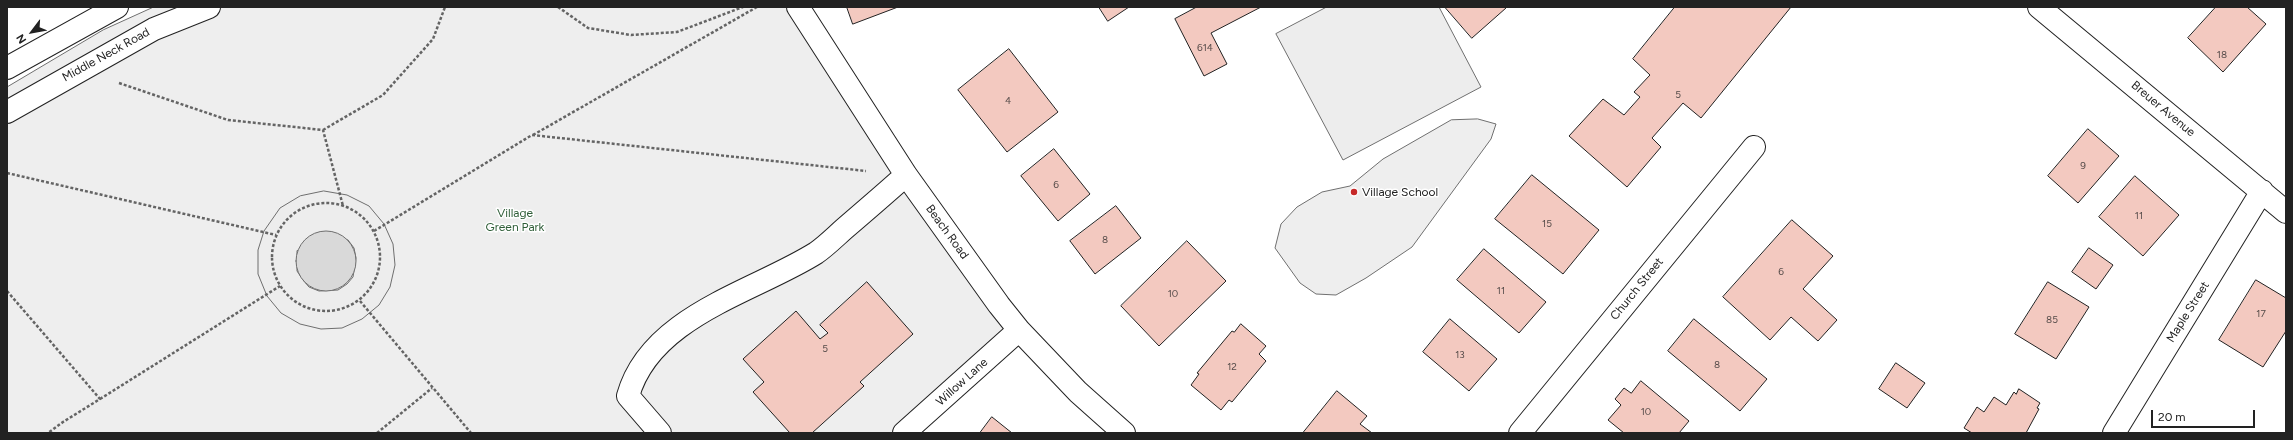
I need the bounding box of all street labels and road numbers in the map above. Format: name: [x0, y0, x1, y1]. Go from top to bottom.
street label: Middle Neck Road: [60, 25, 152, 85]
street label: Breuer Avenue: [2128, 78, 2198, 140]
street label: Beach Road: [922, 202, 972, 262]
street label: Church Street: [1608, 255, 1666, 323]
street label: Maple Street: [2164, 279, 2212, 345]
street label: Willow Lane: [933, 355, 991, 409]

